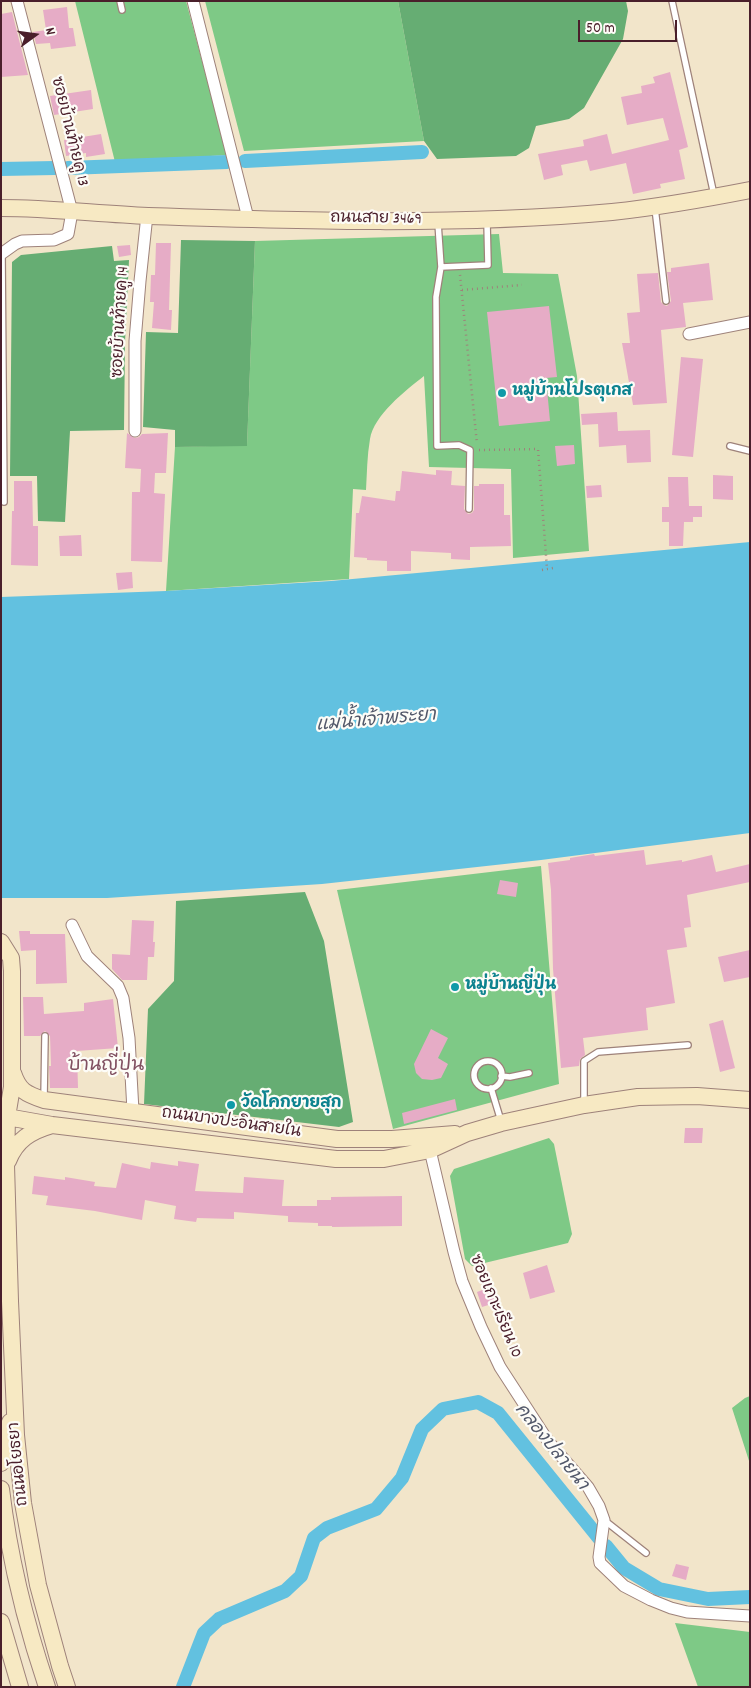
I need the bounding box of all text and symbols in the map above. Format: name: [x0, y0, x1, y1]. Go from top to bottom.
north arrow: [10, 10, 60, 60]
scale bar: [581, 10, 680, 42]
text: 50 m: [586, 18, 615, 40]
text: N: [39, 26, 60, 37]
street label: ซอยบ้านท้ายคู 13: [45, 75, 91, 189]
street label: ถนนสาย 3469: [330, 210, 422, 230]
street label: ซอยบ้านท้ายคู 14: [109, 266, 135, 378]
place label: หมู่บ้านโปรตุเกส: [512, 383, 632, 403]
marker: หมู่บ้านโปรตุเกส: [496, 387, 508, 399]
water label: แม่น้ำเจ้าพระยา: [315, 706, 437, 738]
place label: หมู่บ้านญี่ปุ่น: [465, 977, 556, 997]
marker: หมู่บ้านญี่ปุ่น: [449, 981, 461, 993]
district label: บ้านญี่ปุ่น: [68, 1056, 144, 1078]
place label: วัดโคกยายสุก: [241, 1095, 341, 1115]
marker: วัดโคกยายสุก: [225, 1099, 237, 1111]
street label: ถนนบางปะอินสายใน: [160, 1105, 302, 1143]
street label: ซอยเกาะเรียน 10: [464, 1252, 524, 1362]
water label: คลองปลายนา: [509, 1400, 591, 1496]
street label: ถนนอโยธยา: [6, 1421, 34, 1507]

